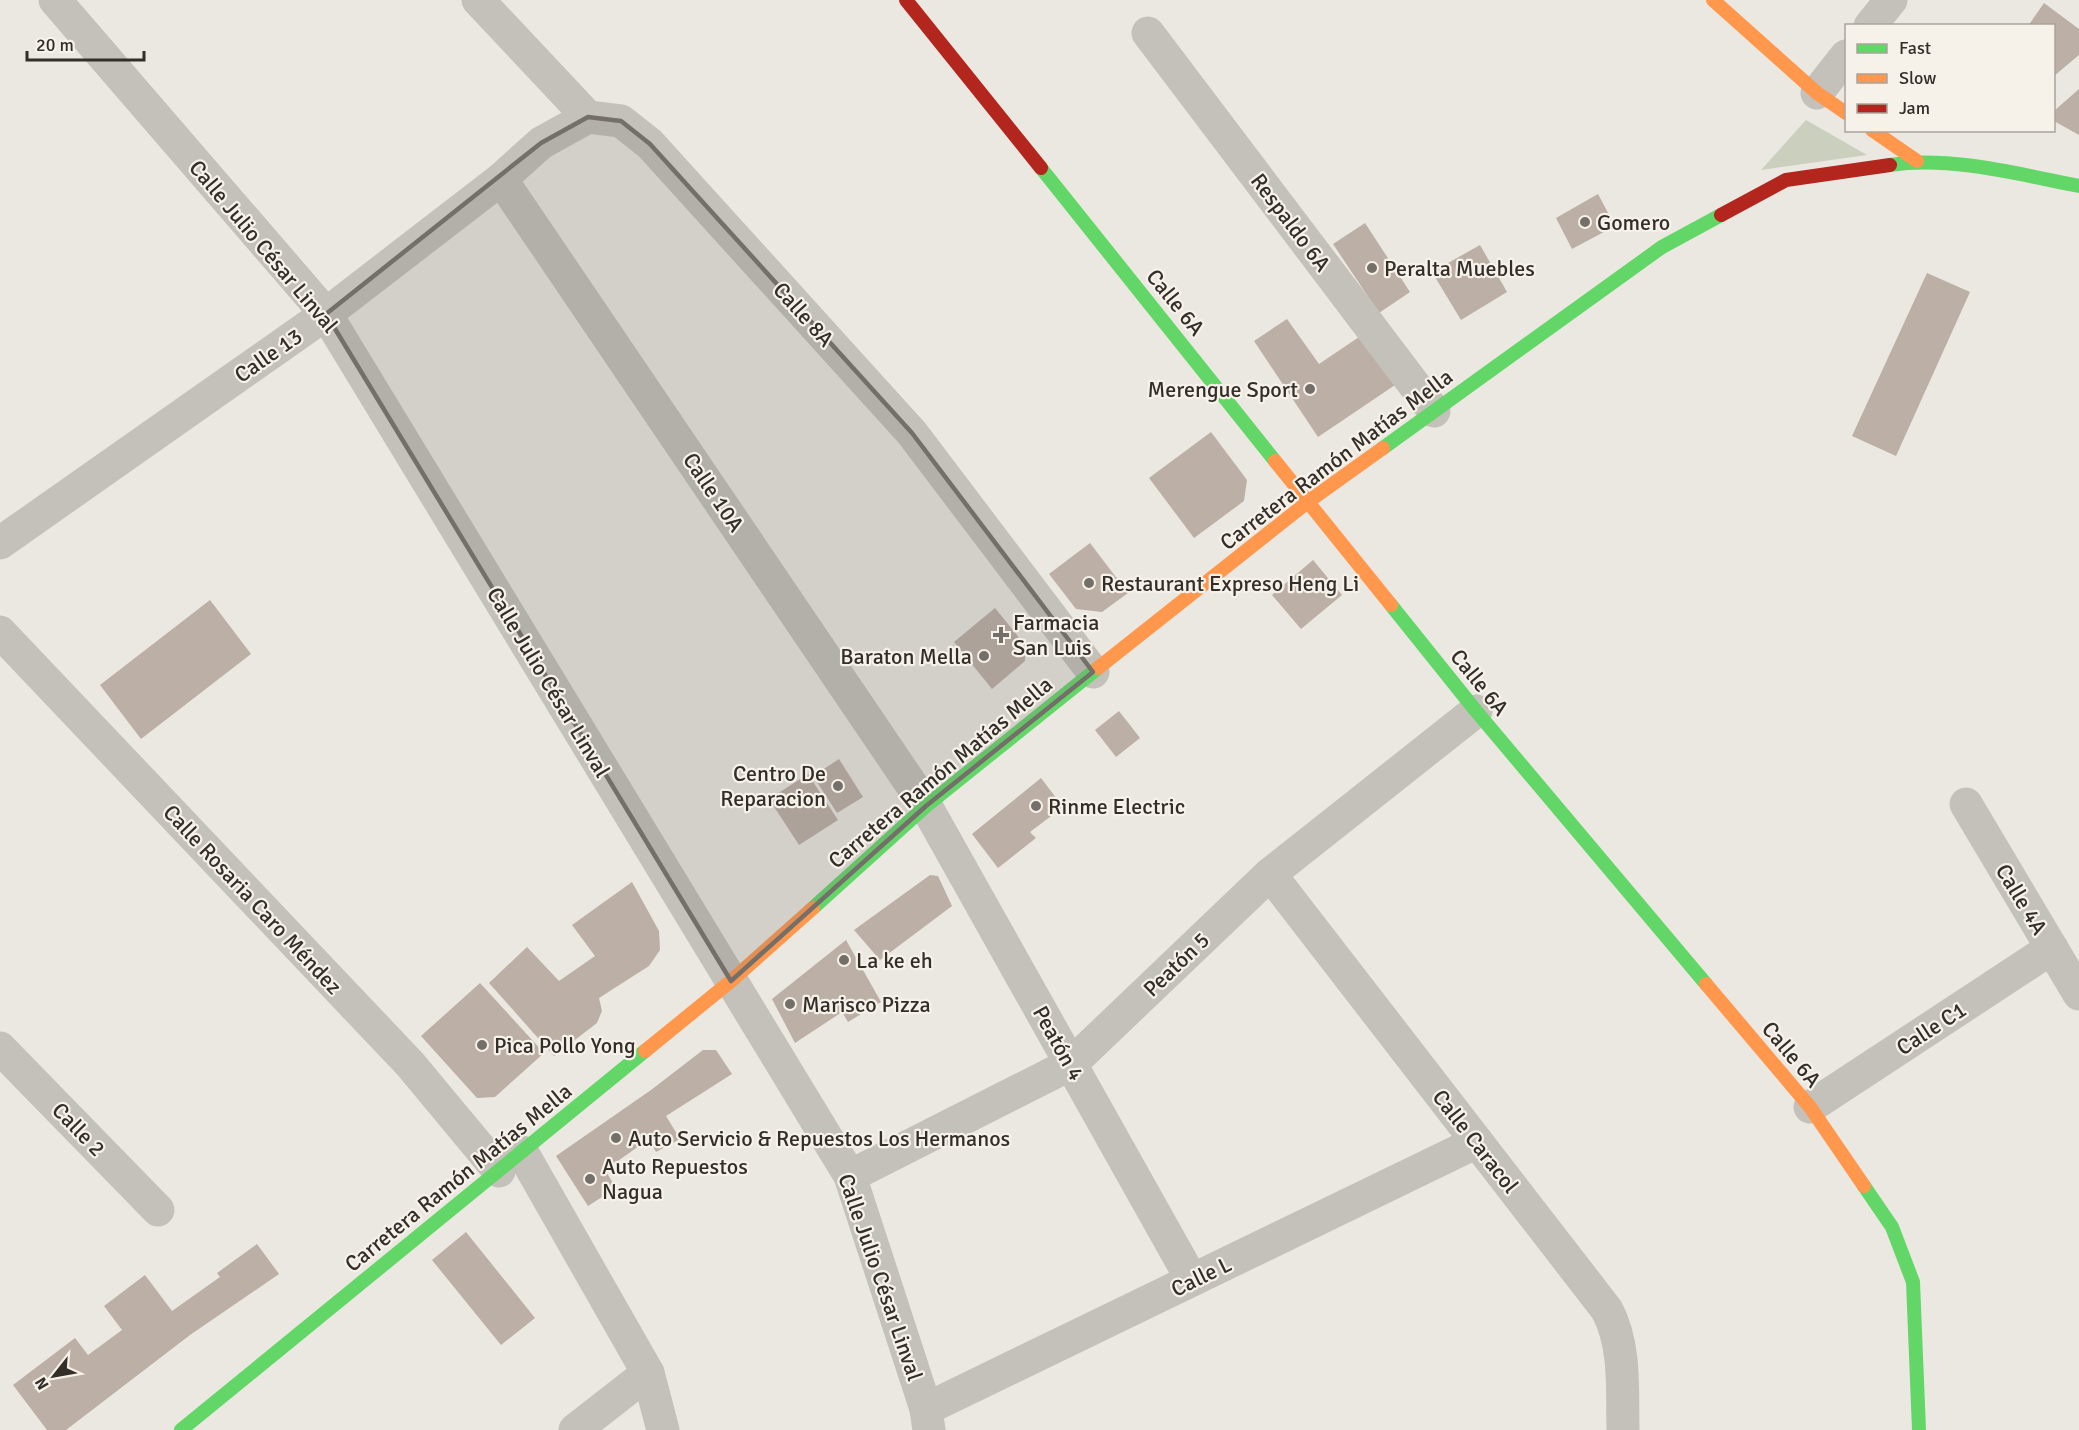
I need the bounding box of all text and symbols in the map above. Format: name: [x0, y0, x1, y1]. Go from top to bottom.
scale bar: [27, 24, 144, 62]
legend: [1845, 24, 2055, 132]
text: 20 m: [36, 34, 74, 56]
text: Fast: [1899, 37, 1931, 59]
text: Slow: [1899, 67, 1936, 89]
text: Jam: [1899, 97, 1930, 119]
street label: Calle Julio César Linval: [183, 154, 344, 338]
street label: Respaldo 6A: [1245, 168, 1337, 277]
place label: Gomero: [1597, 209, 1670, 236]
marker: Gomero: [1578, 215, 1592, 229]
place label: Peralta Muebles: [1384, 255, 1535, 282]
marker: Peralta Muebles: [1365, 261, 1379, 275]
street label: Calle 6A: [1141, 264, 1211, 342]
street label: Calle 8A: [768, 276, 840, 353]
street label: Calle 13: [229, 322, 307, 388]
street label: Carretera Ramón Matías Mella: [1215, 363, 1458, 556]
place label: Merengue Sport: [1148, 376, 1298, 403]
marker: Merengue Sport: [1303, 382, 1317, 396]
street label: Calle 10A: [677, 448, 750, 538]
place label: Restaurant Expreso Heng Li: [1101, 570, 1359, 597]
marker: Restaurant Expreso Heng Li: [1082, 576, 1096, 590]
street label: Calle Julio César Linval: [481, 582, 616, 782]
place label: Farmacia San Luis: [1013, 609, 1099, 661]
marker: Farmacia San Luis: [994, 628, 1008, 642]
place label: Baraton Mella: [840, 643, 972, 670]
street label: Calle 6A: [1445, 644, 1515, 722]
marker: Baraton Mella: [977, 649, 991, 663]
street label: Carretera Ramón Matías Mella: [823, 671, 1058, 874]
place label: Centro De Reparacion: [720, 760, 826, 812]
marker: Centro De Reparacion: [831, 779, 845, 793]
place label: Rinme Electric: [1048, 793, 1185, 820]
street label: Calle Rosaria Caro Méndez: [158, 799, 348, 1000]
marker: Rinme Electric: [1029, 799, 1043, 813]
street label: Calle 4A: [1990, 859, 2053, 940]
street label: Peatón 5: [1138, 926, 1215, 1002]
place label: La ke eh: [856, 947, 933, 974]
marker: La ke eh: [837, 953, 851, 967]
place label: Marisco Pizza: [802, 991, 931, 1018]
street label: Calle C1: [1891, 996, 1971, 1061]
marker: Marisco Pizza: [783, 997, 797, 1011]
street label: Peatón 4: [1027, 1001, 1090, 1086]
street label: Calle 6A: [1756, 1016, 1827, 1093]
place label: Pica Pollo Yong: [494, 1032, 636, 1059]
marker: Pica Pollo Yong: [475, 1038, 489, 1052]
street label: Carretera Ramón Matías Mella: [339, 1077, 577, 1277]
street label: Calle Caracol: [1427, 1084, 1524, 1198]
street label: Calle 2: [47, 1097, 111, 1162]
place label: Auto Servicio & Repuestos Los Hermanos: [628, 1125, 1010, 1152]
marker: Auto Servicio & Repuestos Los Hermanos: [609, 1131, 623, 1145]
place label: Auto Repuestos Nagua: [602, 1153, 748, 1205]
street label: Calle Julio César Linval: [832, 1170, 929, 1384]
marker: Auto Repuestos Nagua: [583, 1172, 597, 1186]
street label: Calle L: [1167, 1250, 1236, 1303]
north arrow: [24, 1346, 84, 1406]
text: N: [31, 1373, 53, 1393]

